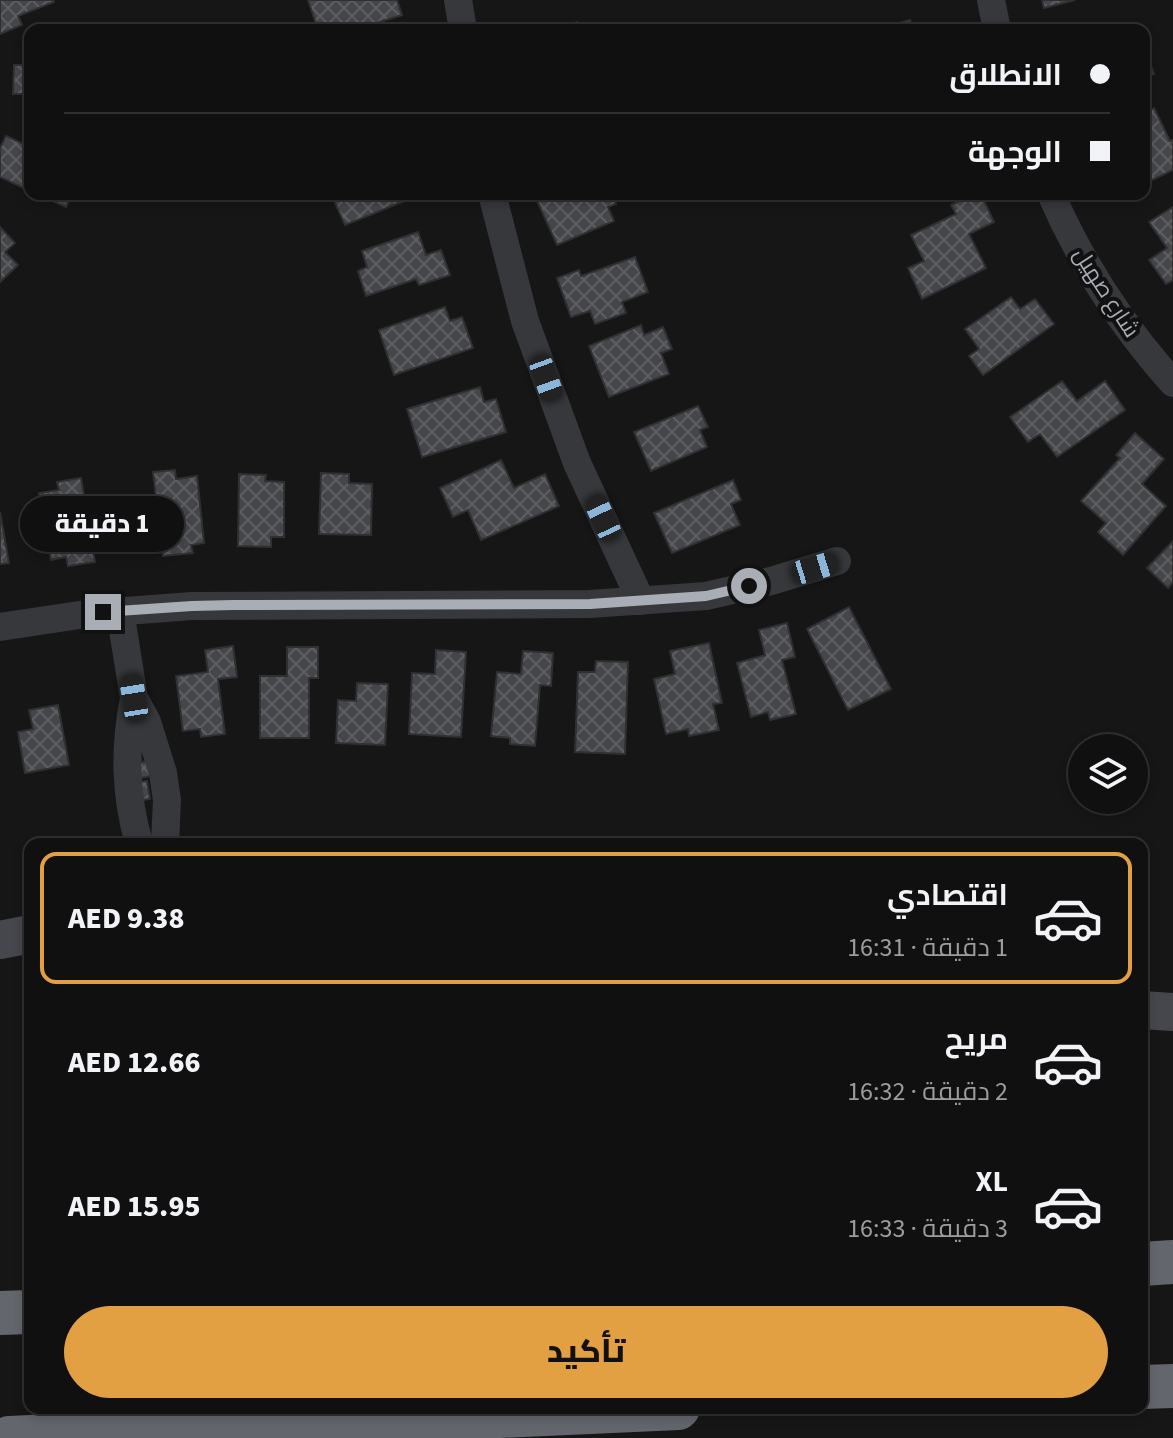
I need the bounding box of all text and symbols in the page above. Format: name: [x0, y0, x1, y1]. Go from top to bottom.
text: الانطلاق: [949, 54, 1062, 97]
text: الوجهة: [968, 131, 1062, 174]
street label: شارع صهيل: [1065, 241, 1147, 344]
car: [527, 351, 565, 405]
car: [582, 491, 624, 545]
callout: 1 دقيقة: [21, 496, 185, 552]
text: 1 دقيقة: [55, 505, 149, 542]
car: [789, 550, 841, 586]
route start: [731, 568, 767, 604]
route end: [85, 594, 121, 630]
car: [118, 672, 150, 724]
map controls: [1068, 734, 1148, 814]
button: layers: [1068, 734, 1148, 814]
text: اقتصادي: [887, 874, 1008, 917]
icon: car: [1032, 882, 1104, 954]
text: AED 9.38: [68, 897, 184, 940]
text: 1 دقيقة · 16:31: [847, 929, 1008, 966]
text: مريح: [945, 1018, 1008, 1061]
icon: car: [1032, 1026, 1104, 1098]
text: AED 12.66: [68, 1041, 200, 1084]
text: 2 دقيقة · 16:32: [847, 1073, 1008, 1110]
text: XL: [975, 1160, 1008, 1203]
icon: car: [1032, 1170, 1104, 1242]
text: AED 15.95: [68, 1185, 200, 1228]
text: 3 دقيقة · 16:33: [847, 1210, 1008, 1247]
button: تأكيد: [64, 1306, 1108, 1398]

